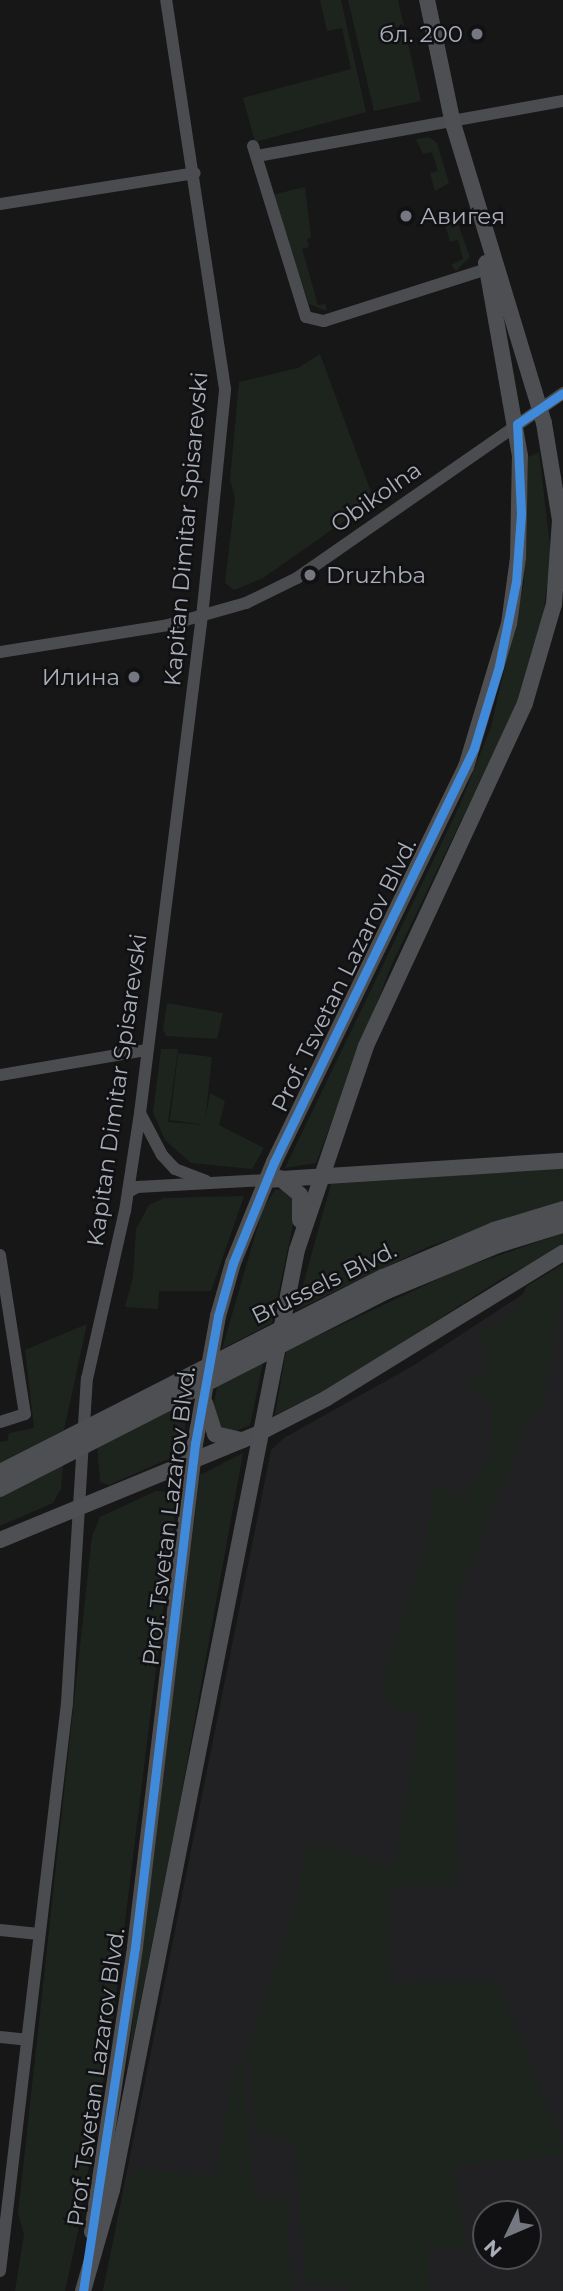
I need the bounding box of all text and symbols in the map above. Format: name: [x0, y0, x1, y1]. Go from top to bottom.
place label: бл. 200: [379, 20, 463, 48]
marker: бл. 200: [469, 26, 485, 42]
place label: Авигея: [420, 202, 505, 230]
marker: Авигея: [398, 208, 414, 224]
street label: Kapitan Dimitar Spisarevski: [159, 371, 213, 687]
street label: Obikolna: [325, 456, 427, 538]
place label: Druzhba: [326, 561, 426, 589]
marker: Druzhba: [300, 565, 320, 585]
place label: Илина: [42, 663, 120, 691]
marker: Илина: [126, 669, 142, 685]
street label: Prof. Tsvetan Lazarov Blvd.: [266, 834, 422, 1116]
street label: Kapitan Dimitar Spisarevski: [81, 932, 153, 1248]
street label: Brussels Blvd.: [247, 1236, 401, 1330]
street label: Prof. Tsvetan Lazarov Blvd.: [137, 1365, 201, 1667]
street label: Prof. Tsvetan Lazarov Blvd.: [61, 1926, 131, 2228]
north arrow: [472, 2200, 542, 2270]
text: N: [479, 2235, 507, 2262]

